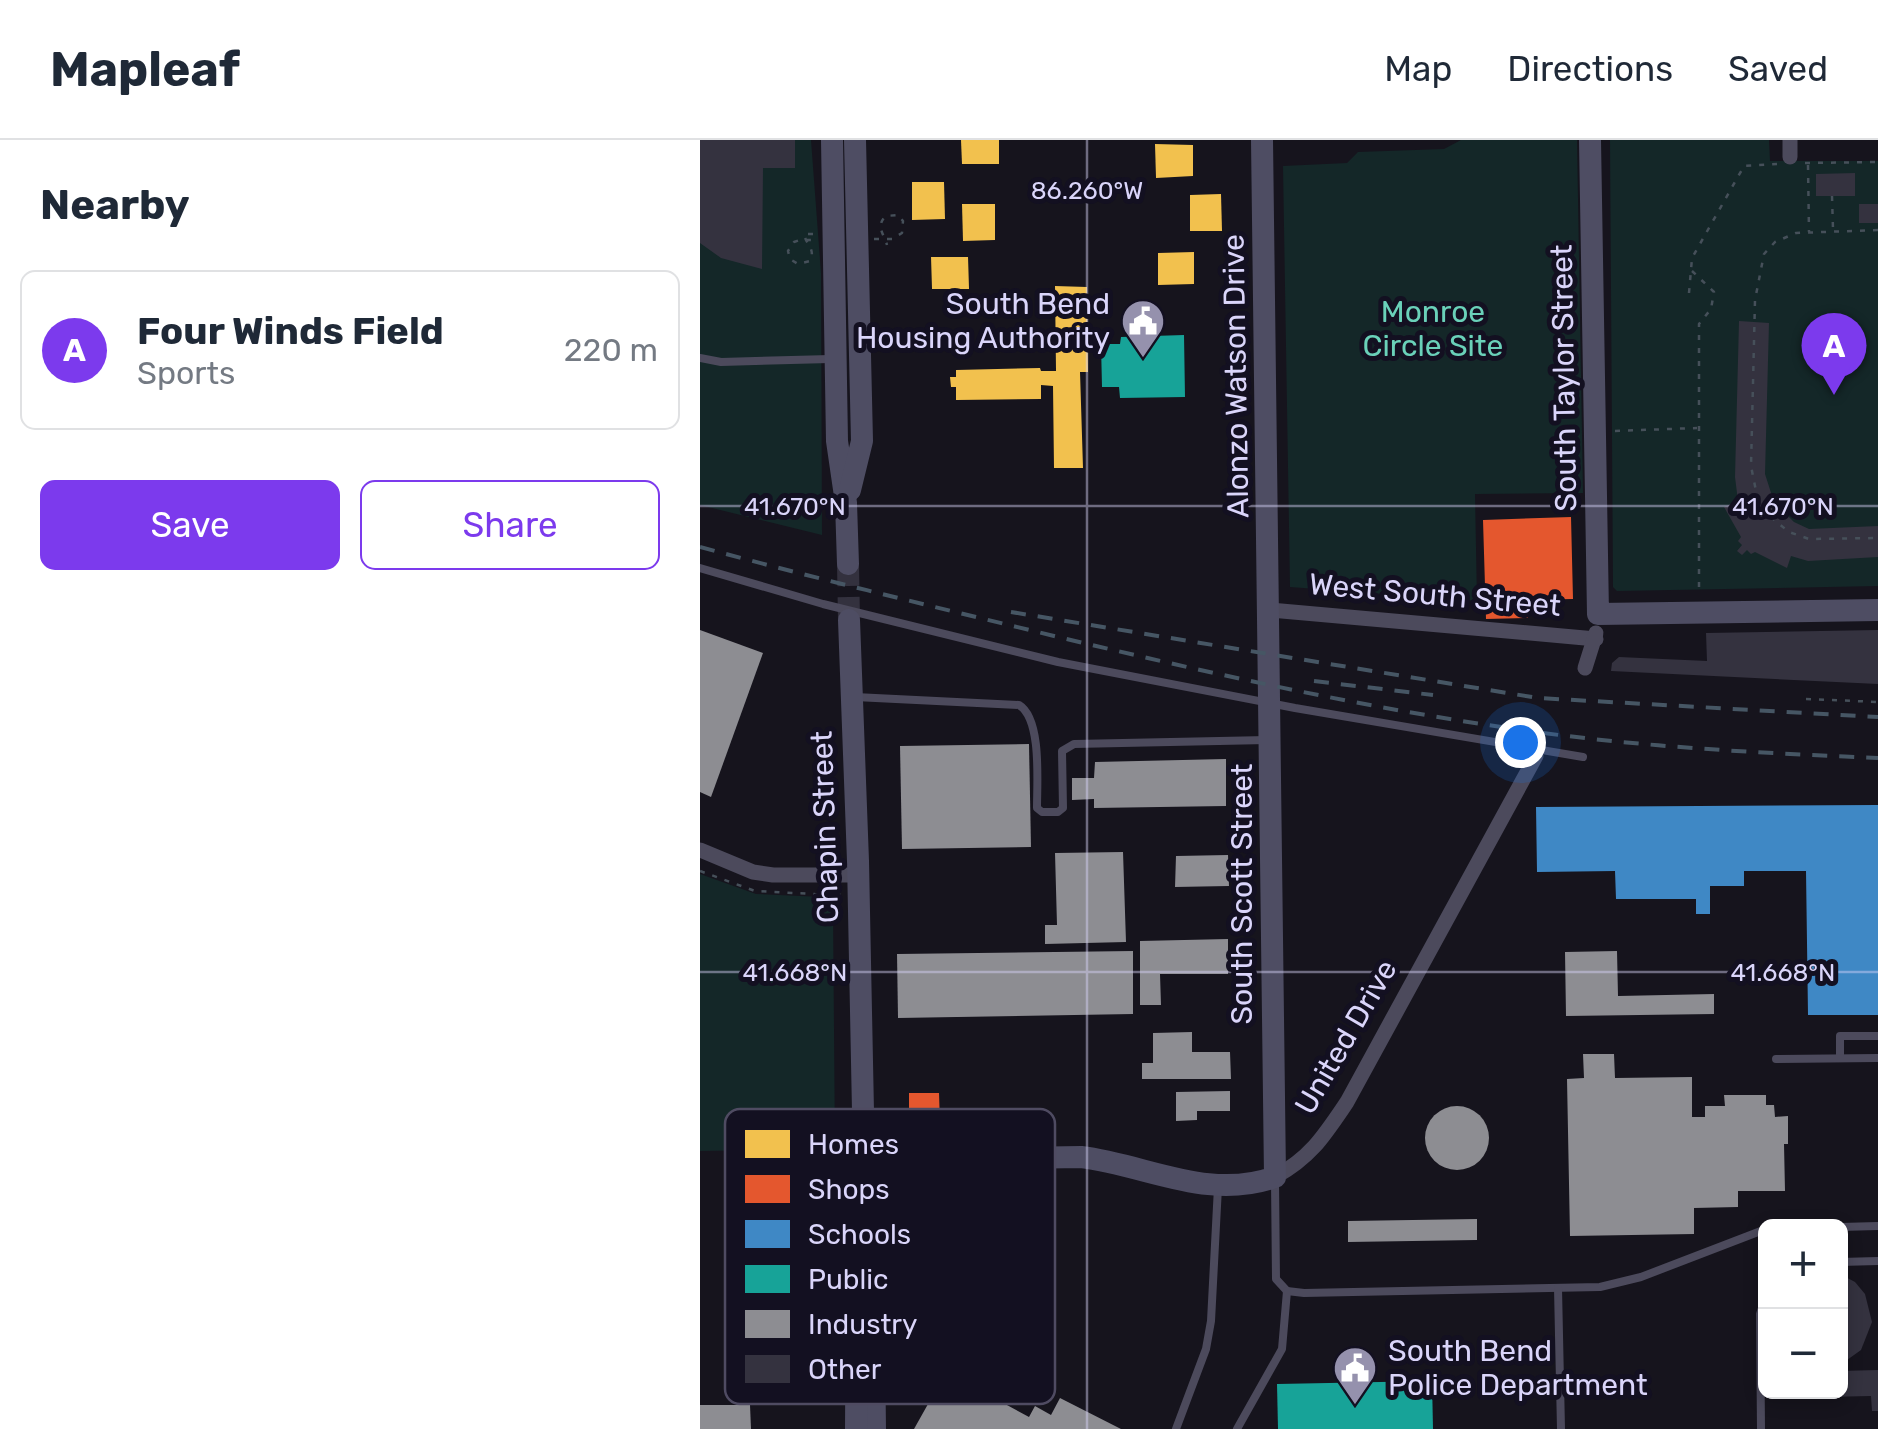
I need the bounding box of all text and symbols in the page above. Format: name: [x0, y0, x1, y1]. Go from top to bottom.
text: Mapleaf: [50, 41, 240, 98]
text: Map: [1384, 48, 1452, 90]
text: Directions: [1507, 48, 1673, 90]
text: Saved: [1728, 48, 1828, 90]
text: 86.260°W: [1031, 176, 1143, 205]
text: Nearby: [40, 180, 190, 230]
street label: Alonzo Watson Drive: [1216, 234, 1256, 518]
street label: South Taylor Street: [1544, 244, 1584, 512]
place label: South Bend Housing Authority: [856, 286, 1110, 356]
park label: Monroe Circle Site: [1363, 294, 1503, 364]
public building icon: South Bend Housing Authority: [1120, 298, 1166, 359]
text: Four Winds Field: [137, 308, 444, 354]
pin: A: [1802, 312, 1866, 395]
text: A: [63, 331, 86, 369]
text: 220 m: [564, 331, 658, 369]
text: Sports: [137, 354, 235, 392]
button: Save: [40, 480, 340, 570]
button: Share: [360, 480, 660, 570]
text: 41.670°N: [744, 492, 846, 521]
text: 41.670°N: [1732, 492, 1834, 521]
street label: West South Street: [1308, 566, 1563, 624]
your location: [1495, 717, 1546, 768]
street label: Chapin Street: [804, 730, 846, 924]
street label: South Scott Street: [1224, 763, 1260, 1025]
street label: United Drive: [1287, 953, 1405, 1121]
text: 41.668°N: [743, 958, 847, 987]
text: 41.668°N: [1731, 958, 1835, 987]
legend: [725, 1109, 1055, 1404]
text: Homes: [808, 1128, 899, 1161]
text: Shops: [808, 1173, 890, 1206]
text: Schools: [808, 1218, 911, 1251]
map controls: [1758, 1219, 1848, 1399]
button: +: [1758, 1219, 1848, 1309]
text: Public: [808, 1263, 889, 1296]
text: Industry: [808, 1308, 917, 1341]
button: −: [1758, 1309, 1848, 1399]
place label: South Bend Police Department: [1388, 1333, 1648, 1403]
public building icon: South Bend Police Department: [1332, 1345, 1378, 1406]
text: Other: [808, 1353, 882, 1386]

